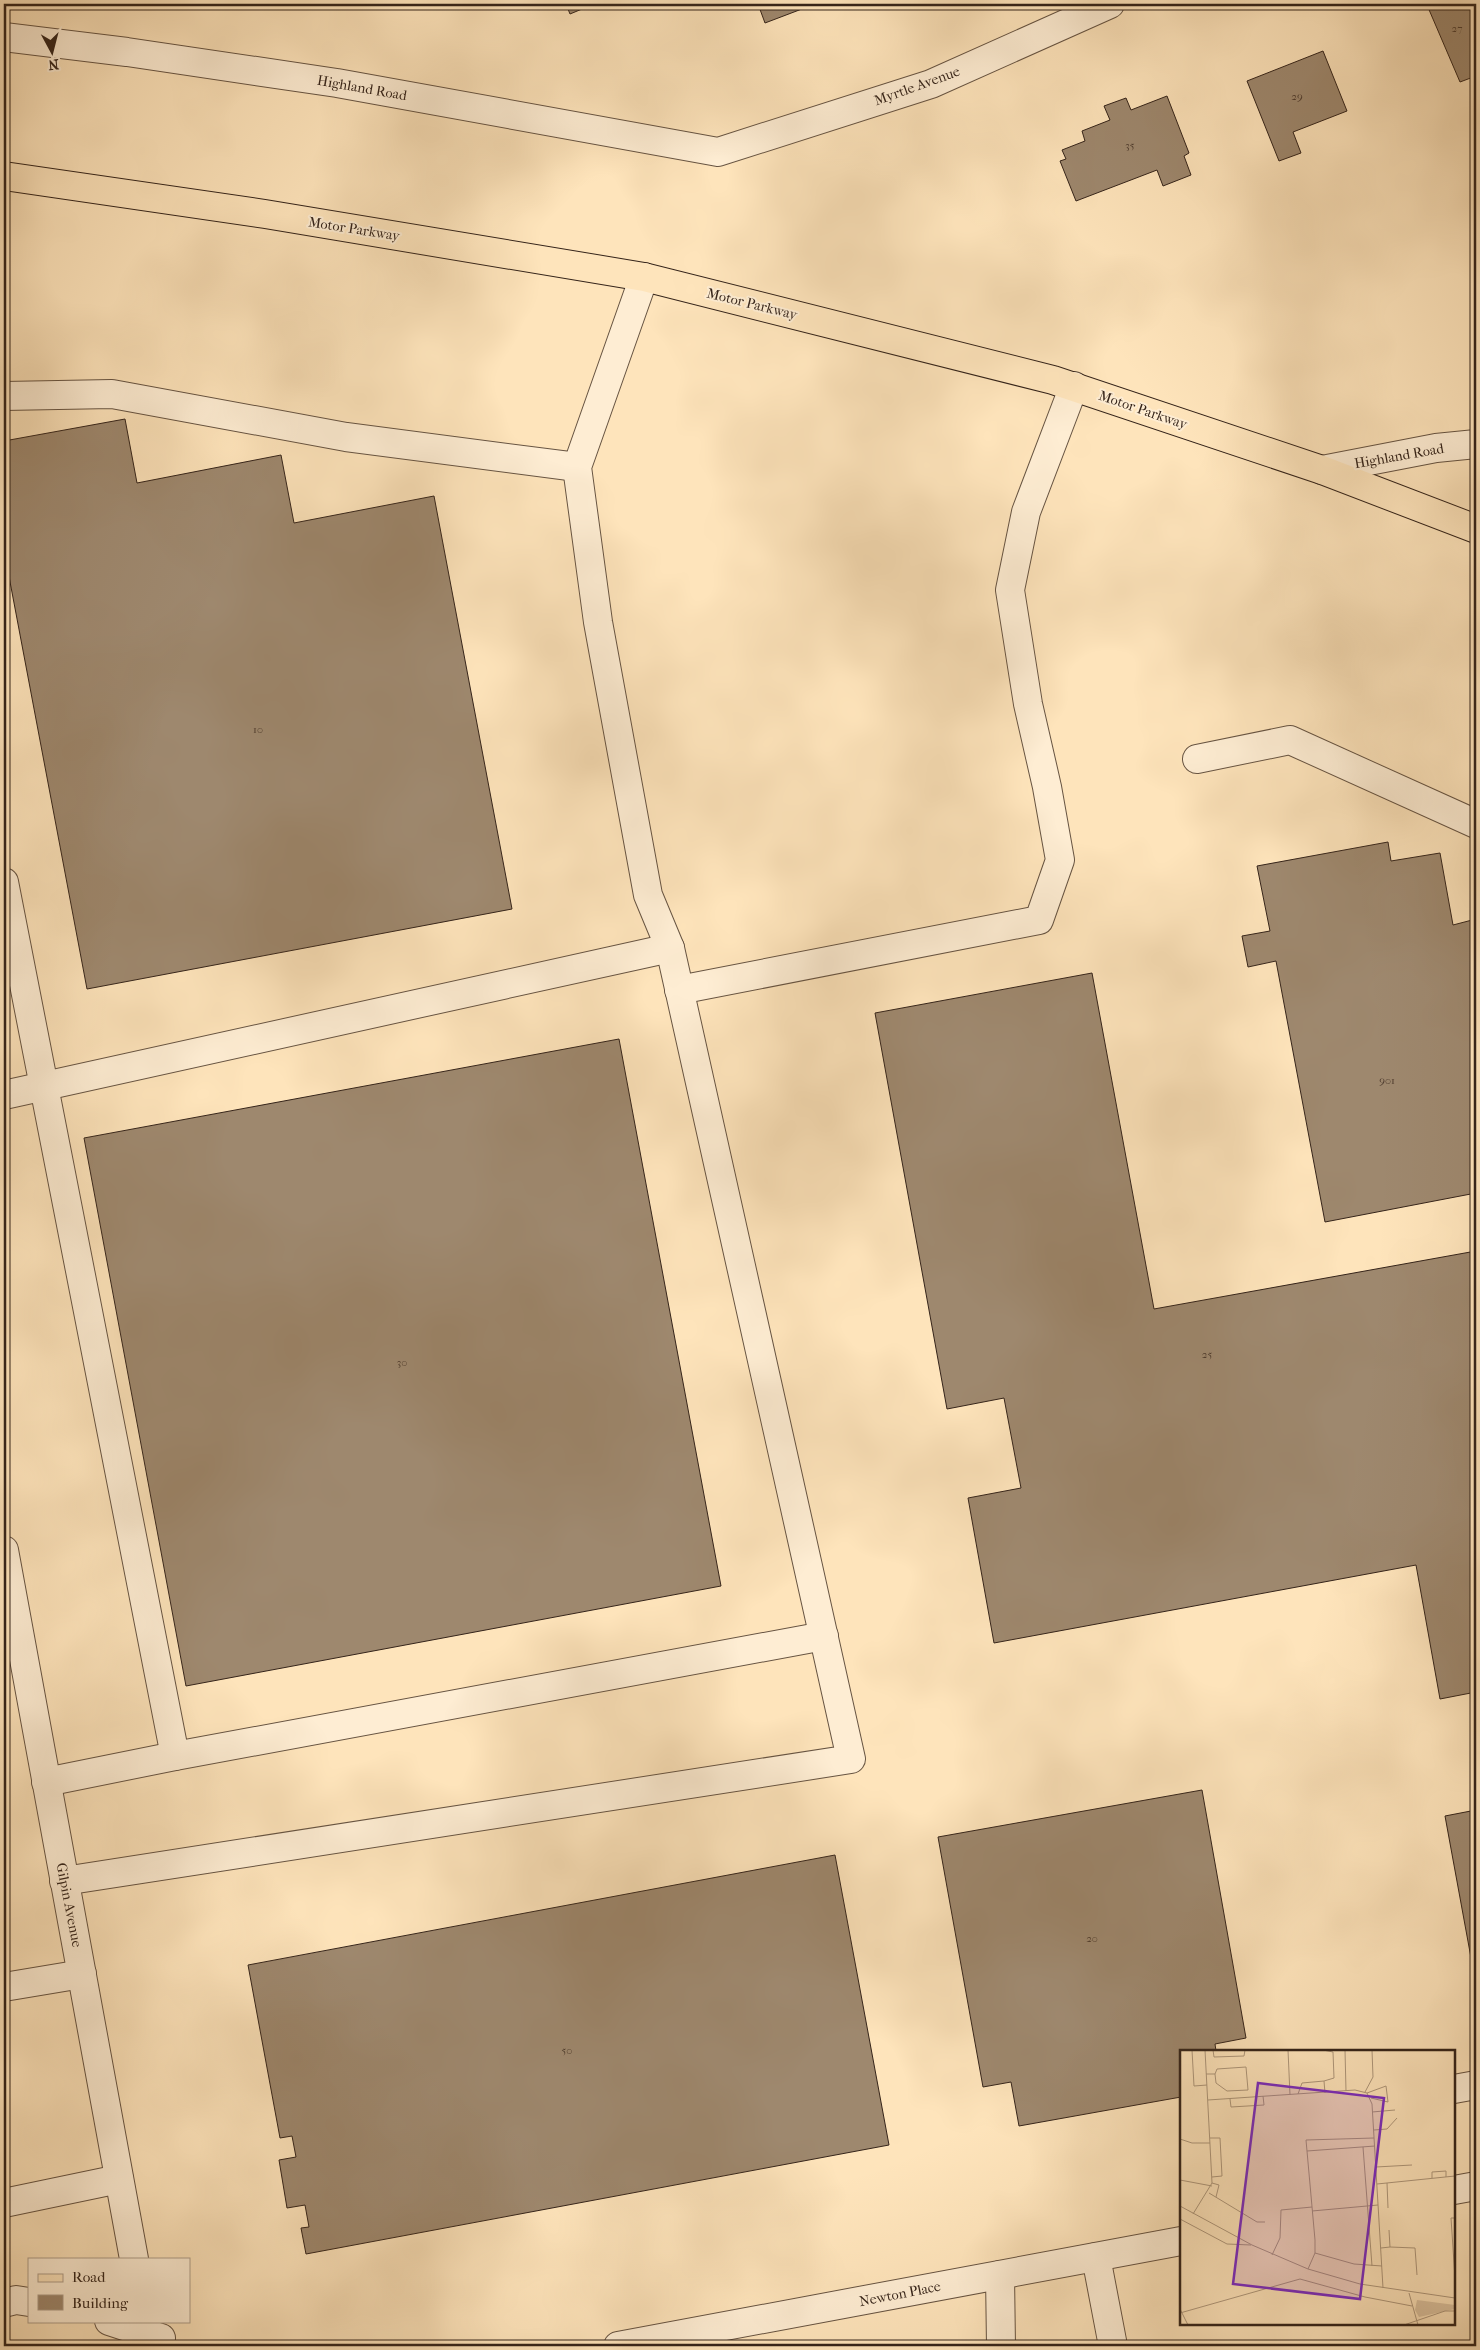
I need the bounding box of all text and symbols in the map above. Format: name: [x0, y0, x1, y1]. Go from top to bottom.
house number: 27: [1452, 22, 1462, 35]
north arrow: [28, 28, 78, 78]
text: N: [47, 55, 60, 74]
street label: Myrtle Avenue: [872, 63, 962, 109]
street label: Highland Road: [316, 72, 409, 104]
house number: 29: [1291, 90, 1303, 103]
house number: 35: [1125, 139, 1135, 152]
street label: Motor Parkway: [307, 213, 402, 245]
street label: Motor Parkway: [705, 285, 799, 324]
street label: Motor Parkway: [1097, 387, 1190, 433]
street label: Highland Road: [1353, 440, 1446, 472]
house number: 10: [253, 723, 263, 736]
house number: 901: [1379, 1074, 1395, 1087]
house number: 25: [1202, 1348, 1212, 1361]
house number: 30: [397, 1356, 407, 1369]
street label: Gilpin Avenue: [52, 1861, 86, 1949]
house number: 20: [1086, 1932, 1098, 1945]
house number: 50: [562, 2044, 572, 2057]
inset map: [1180, 2050, 1455, 2325]
legend: [28, 2258, 190, 2322]
text: Road: [72, 2268, 106, 2286]
street label: Newton Place: [858, 2278, 942, 2310]
text: Building: [72, 2294, 129, 2312]

